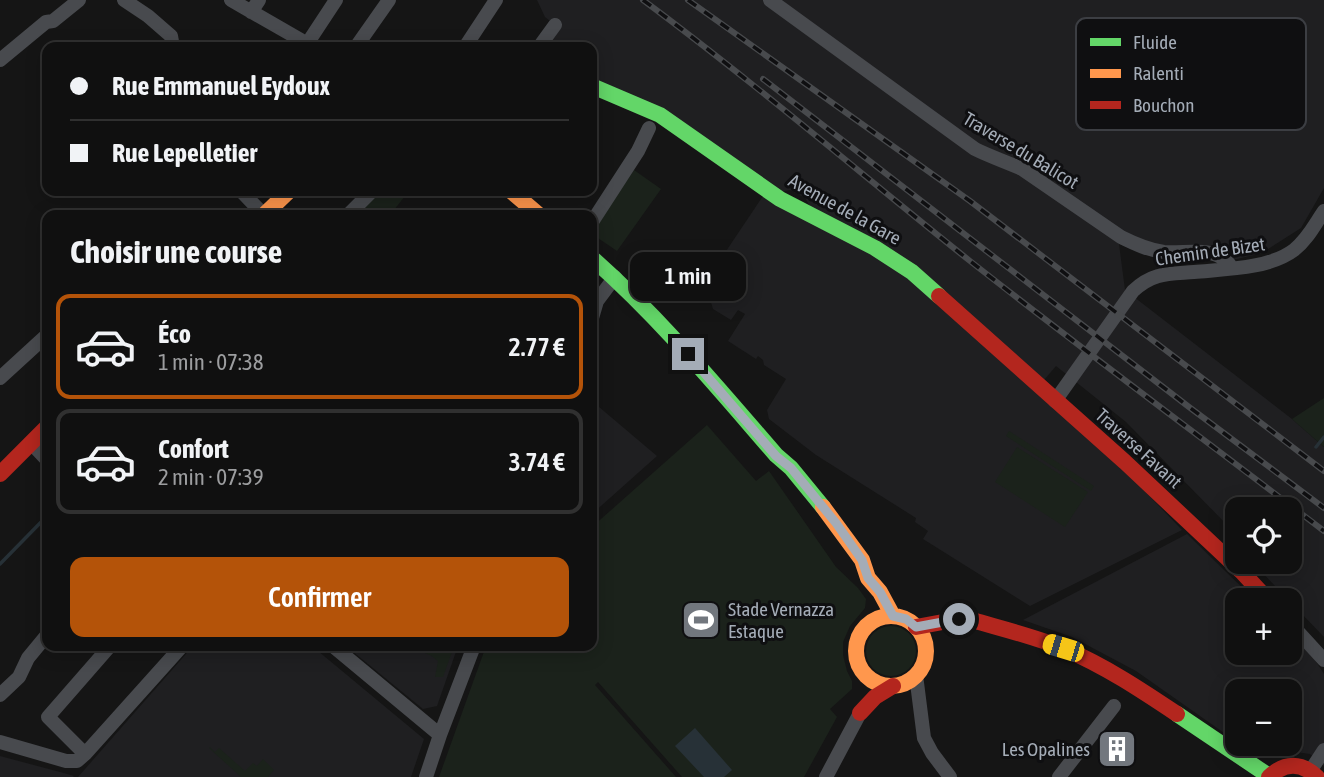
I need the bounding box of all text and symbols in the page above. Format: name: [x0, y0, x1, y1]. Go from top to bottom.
legend: [1076, 18, 1306, 130]
text: Fluide: [1133, 31, 1177, 53]
text: Ralenti: [1133, 62, 1184, 84]
text: Rue Emmanuel Eydoux: [112, 71, 330, 101]
text: Bouchon: [1133, 94, 1195, 116]
street label: Traverse du Balicot: [959, 107, 1083, 193]
text: Rue Lepelletier: [112, 138, 257, 168]
street label: Avenue de la Gare: [785, 169, 905, 249]
street label: Chemin de Bizet: [1154, 232, 1266, 270]
text: Choisir une course: [70, 233, 282, 270]
callout: 1 min: [630, 252, 746, 302]
text: 1 min: [665, 263, 711, 289]
icon: car: [74, 315, 137, 378]
text: Éco: [158, 319, 191, 349]
text: 2.77 €: [508, 332, 565, 362]
route end: [672, 338, 704, 370]
text: 1 min · 07:38: [158, 349, 264, 375]
street label: Traverse Favant: [1091, 404, 1187, 492]
icon: car: [74, 430, 137, 493]
text: Confort: [158, 434, 229, 464]
text: 3.74 €: [508, 447, 565, 477]
text: 2 min · 07:39: [158, 464, 264, 490]
map controls: [1225, 497, 1302, 756]
button: locate: [1225, 497, 1302, 574]
button: Confirmer: [70, 557, 569, 637]
button: +: [1225, 588, 1302, 665]
place label: Stade Vernazza Estaque: [728, 598, 834, 642]
sports icon: Stade Vernazza Estaque: [680, 599, 722, 641]
route start: [943, 603, 975, 635]
car: [1040, 632, 1087, 664]
button: −: [1225, 679, 1302, 756]
building icon: Les Opalines: [1096, 728, 1138, 770]
place label: Les Opalines: [1002, 738, 1090, 760]

